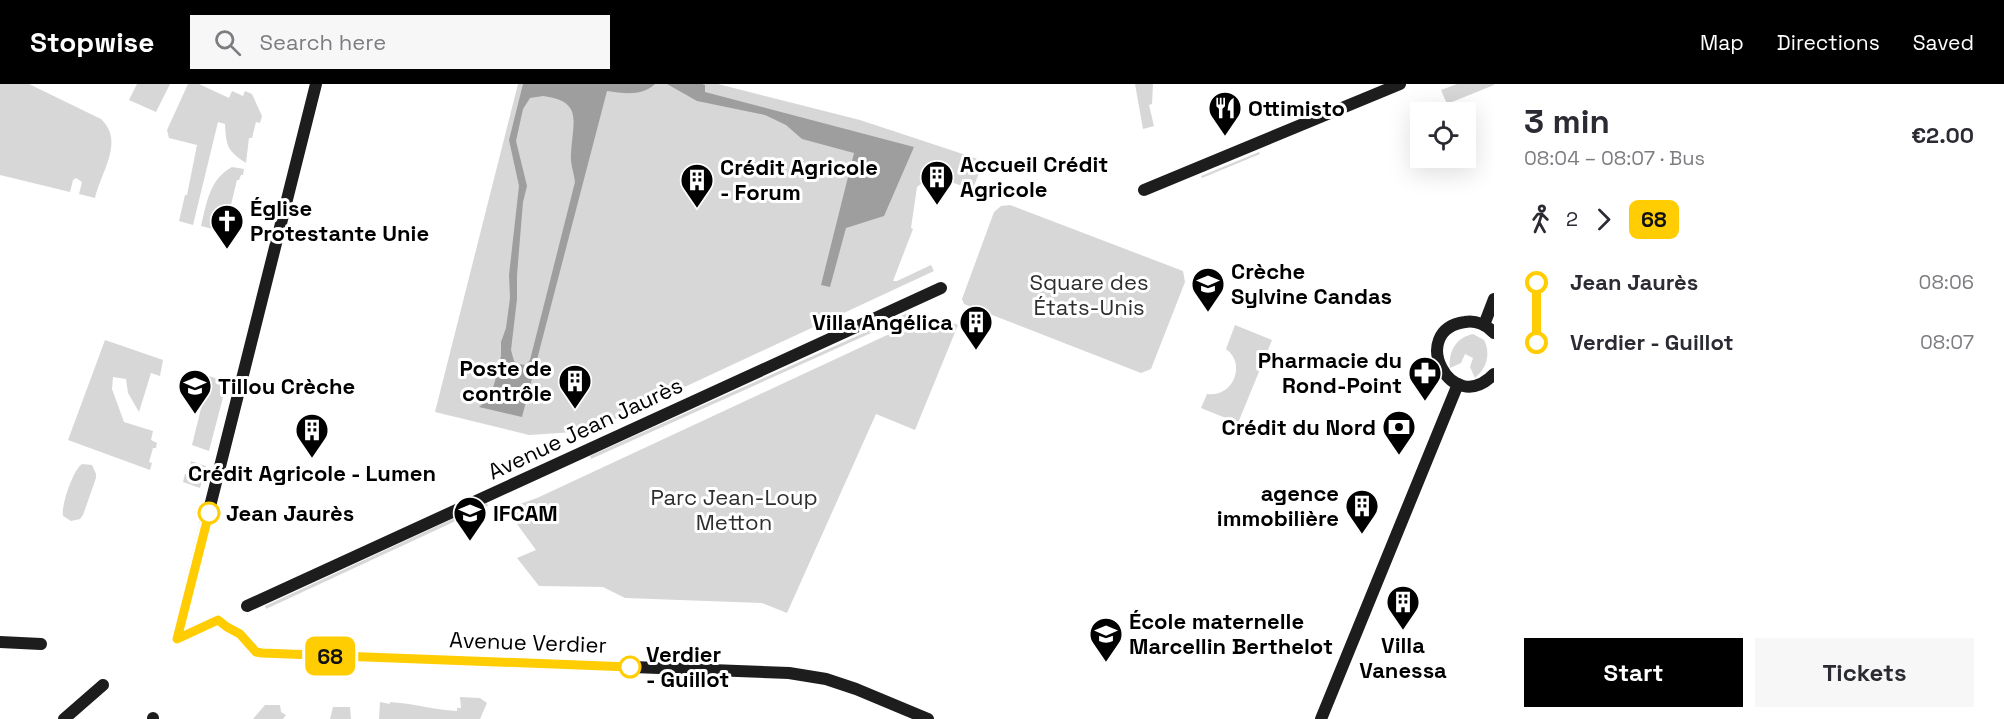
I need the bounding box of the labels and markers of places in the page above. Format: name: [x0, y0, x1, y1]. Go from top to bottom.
restaurant icon: Ottimisto: [1207, 90, 1243, 137]
place label: Ottimisto: [1248, 94, 1345, 122]
place label: Accueil Crédit Agricole: [960, 150, 1108, 203]
place label: Crédit Agricole - Forum: [720, 153, 878, 206]
building icon: Accueil Crédit Agricole: [919, 159, 955, 206]
building icon: Crédit Agricole - Forum: [679, 162, 715, 209]
place label: Église Protestante Unie: [250, 194, 429, 247]
church icon: Église Protestante Unie: [209, 203, 245, 250]
place label: Crèche Sylvine Candas: [1231, 257, 1392, 310]
school or university icon: Crèche Sylvine Candas: [1190, 266, 1226, 313]
building icon: Villa Angélica: [958, 304, 994, 351]
place label: Villa Angélica: [812, 308, 953, 336]
place label: Pharmacie du Rond-Point: [1258, 346, 1402, 399]
place label: Poste de contrôle: [460, 354, 552, 407]
pharmacy icon: Pharmacie du Rond-Point: [1407, 355, 1443, 402]
building icon: Poste de contrôle: [557, 363, 593, 410]
school or university icon: Tillou Crèche: [177, 368, 213, 415]
place label: Tillou Crèche: [218, 372, 355, 400]
bank icon: Crédit du Nord: [1381, 409, 1417, 456]
building icon: Crédit Agricole - Lumen: [294, 412, 330, 459]
place label: Crédit du Nord: [1222, 413, 1376, 441]
place label: Crédit Agricole - Lumen: [188, 459, 436, 487]
place label: agence immobilière: [1217, 479, 1339, 532]
building icon: agence immobilière: [1344, 488, 1380, 535]
school or university icon: IFCAM: [452, 495, 488, 542]
place label: Jean Jaurès: [226, 499, 354, 527]
place label: IFCAM: [493, 499, 558, 527]
marker: Jean Jaurès: [198, 502, 220, 524]
building icon: Villa Vanessa: [1385, 584, 1421, 631]
place label: École maternelle Marcellin Berthelot: [1129, 607, 1333, 660]
school or university icon: École maternelle Marcellin Berthelot: [1088, 616, 1124, 663]
place label: Villa Vanessa: [1359, 631, 1447, 684]
place label: Verdier - Guillot: [646, 640, 729, 693]
marker: Verdier - Guillot: [619, 656, 641, 678]

